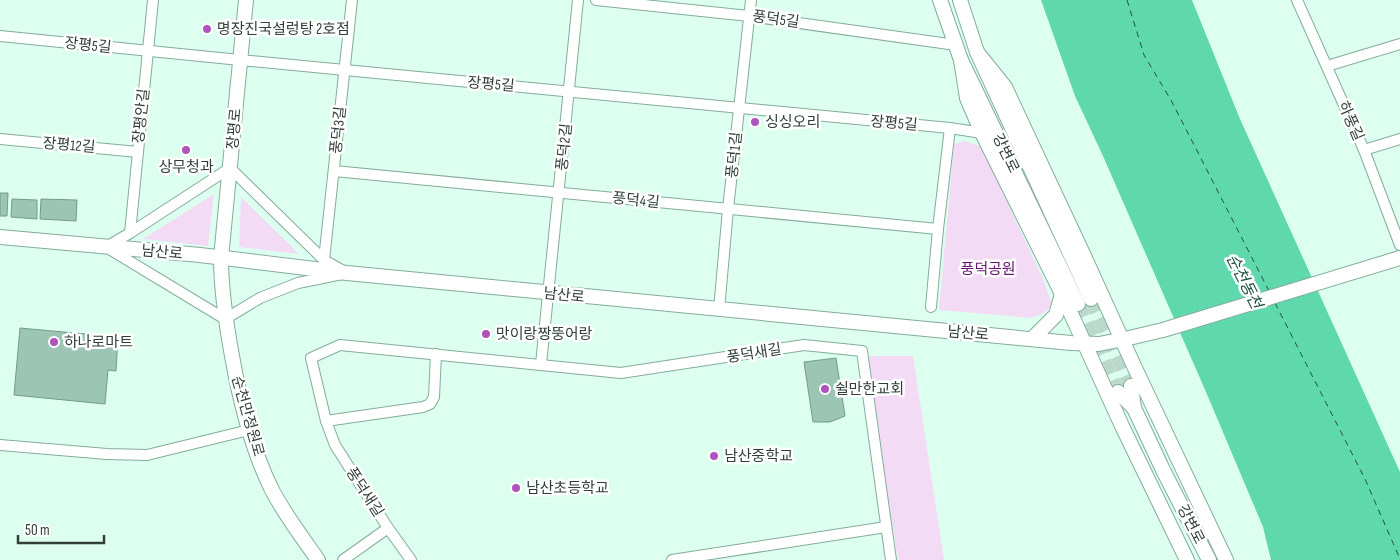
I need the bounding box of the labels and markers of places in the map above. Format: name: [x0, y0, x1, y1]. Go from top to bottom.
place label: 명장진국설렁탕 2호점: [217, 20, 350, 39]
marker: 명장진국설렁탕 2호점: [201, 23, 213, 35]
place label: 싱싱오리: [765, 113, 820, 132]
marker: 싱싱오리: [749, 116, 761, 128]
marker: 상무청과: [180, 144, 192, 156]
place label: 상무청과: [158, 158, 214, 177]
place label: 맛이랑짱뚱어랑: [496, 325, 593, 344]
marker: 맛이랑짱뚱어랑: [480, 328, 492, 340]
place label: 하나로마트: [64, 333, 133, 352]
marker: 하나로마트: [48, 336, 60, 348]
place label: 쉴만한교회: [835, 380, 904, 399]
marker: 쉴만한교회: [819, 383, 831, 395]
place label: 남산중학교: [724, 447, 793, 466]
marker: 남산중학교: [708, 450, 720, 462]
place label: 남산초등학교: [526, 479, 609, 498]
marker: 남산초등학교: [510, 482, 522, 494]

